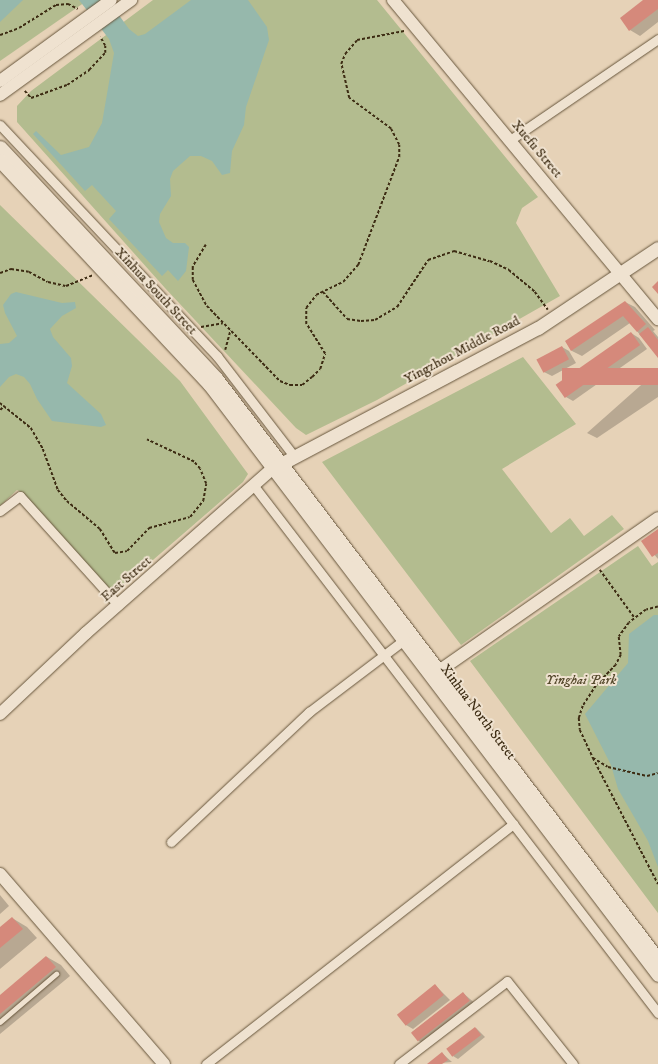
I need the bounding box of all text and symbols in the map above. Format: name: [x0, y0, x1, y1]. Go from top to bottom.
street label: Xuefu Street: [508, 117, 566, 181]
street label: Xinhua South Street: [111, 244, 201, 338]
street label: Yingzhou Middle Road: [401, 312, 523, 388]
street label: East Street: [97, 553, 155, 605]
street label: Xinhua North Street: [437, 661, 519, 763]
park label: Yinghai Park: [546, 672, 616, 688]

